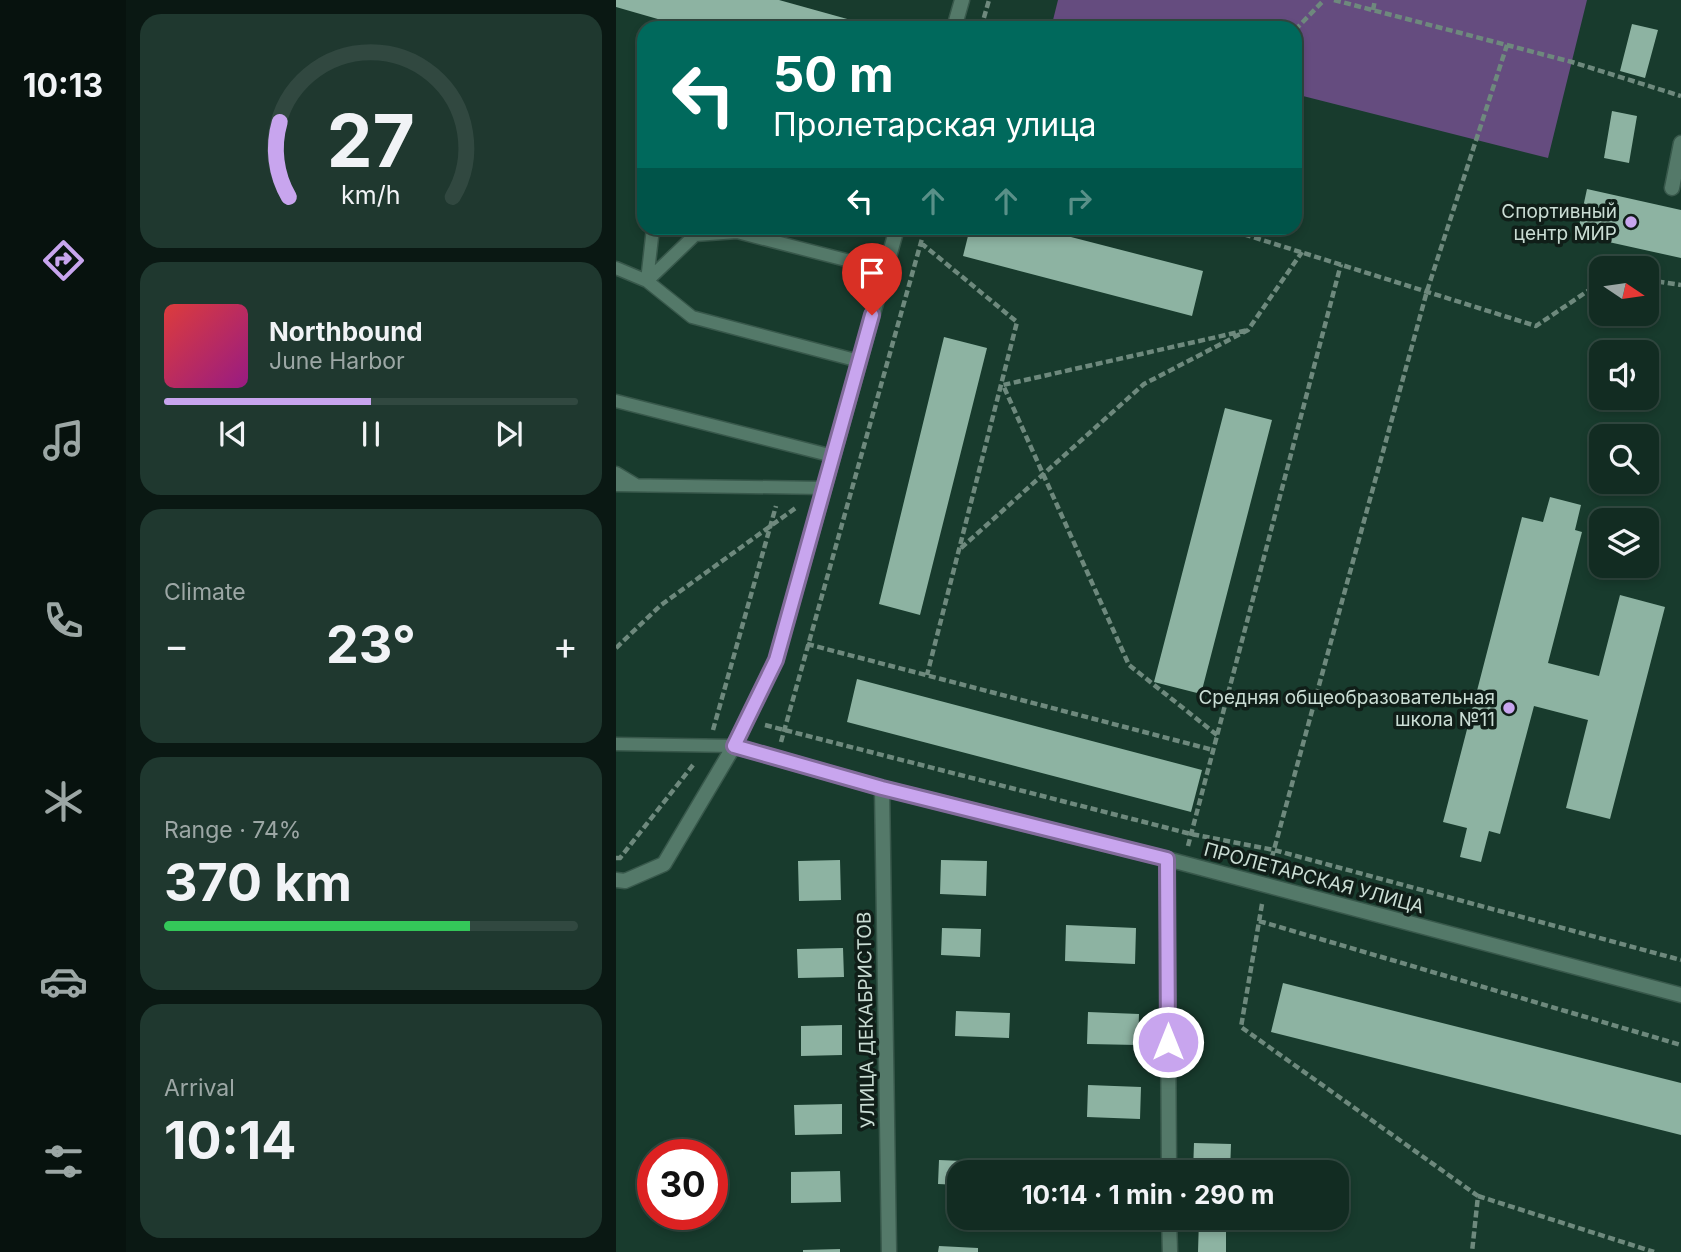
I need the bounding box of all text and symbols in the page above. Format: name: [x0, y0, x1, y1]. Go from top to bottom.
text: 50 m: [773, 45, 894, 104]
icon: left: [658, 49, 749, 140]
text: 10:13: [23, 66, 103, 105]
text: 27: [327, 96, 415, 185]
text: Пролетарская улица: [773, 105, 1096, 144]
text: km/h: [341, 180, 401, 210]
icon: left: [841, 182, 879, 220]
icon: ahead: [914, 182, 952, 220]
icon: ahead: [987, 182, 1025, 220]
icon: right: [1060, 182, 1098, 220]
place label: Спортивный центр МИР: [1501, 200, 1617, 245]
marker: Спортивный центр МИР: [1623, 214, 1639, 230]
icon: directions: [39, 236, 88, 285]
pin: [842, 243, 902, 315]
icon: arrive: [853, 254, 891, 292]
north arrow: [1589, 256, 1659, 326]
map controls: [1589, 256, 1659, 578]
text: Northbound: [269, 316, 423, 347]
button: sound: [1589, 340, 1659, 410]
text: June Harbor: [269, 347, 405, 375]
icon: previous: [214, 415, 252, 453]
icon: pause: [352, 415, 390, 453]
icon: next: [490, 415, 528, 453]
icon: music: [39, 416, 88, 465]
button: search: [1589, 424, 1659, 494]
button: layers: [1589, 508, 1659, 578]
text: Climate: [164, 578, 246, 606]
icon: phone: [39, 596, 88, 645]
text: 23°: [326, 613, 416, 676]
text: −: [164, 622, 189, 668]
text: +: [553, 622, 578, 668]
place label: Средняя общеобразовательная школа №11: [1198, 686, 1495, 731]
marker: Средняя общеобразовательная школа №11: [1501, 700, 1517, 716]
icon: climate: [39, 777, 88, 826]
text: Range · 74%: [164, 816, 301, 844]
street label: ПРОЛЕТАРСКАЯ УЛИЦА: [1201, 838, 1427, 918]
text: 370 km: [164, 851, 352, 914]
street label: УЛИЦА ДЕКАБРИСТОВ: [853, 911, 879, 1129]
icon: car: [39, 957, 88, 1006]
position arrow: [1131, 1005, 1205, 1079]
text: Arrival: [164, 1074, 235, 1102]
text: 10:14: [164, 1109, 296, 1172]
icon: filters: [39, 1137, 88, 1186]
speed limit sign: 30: [637, 1139, 728, 1230]
text: 10:14 · 1 min · 290 m: [1021, 1179, 1275, 1210]

